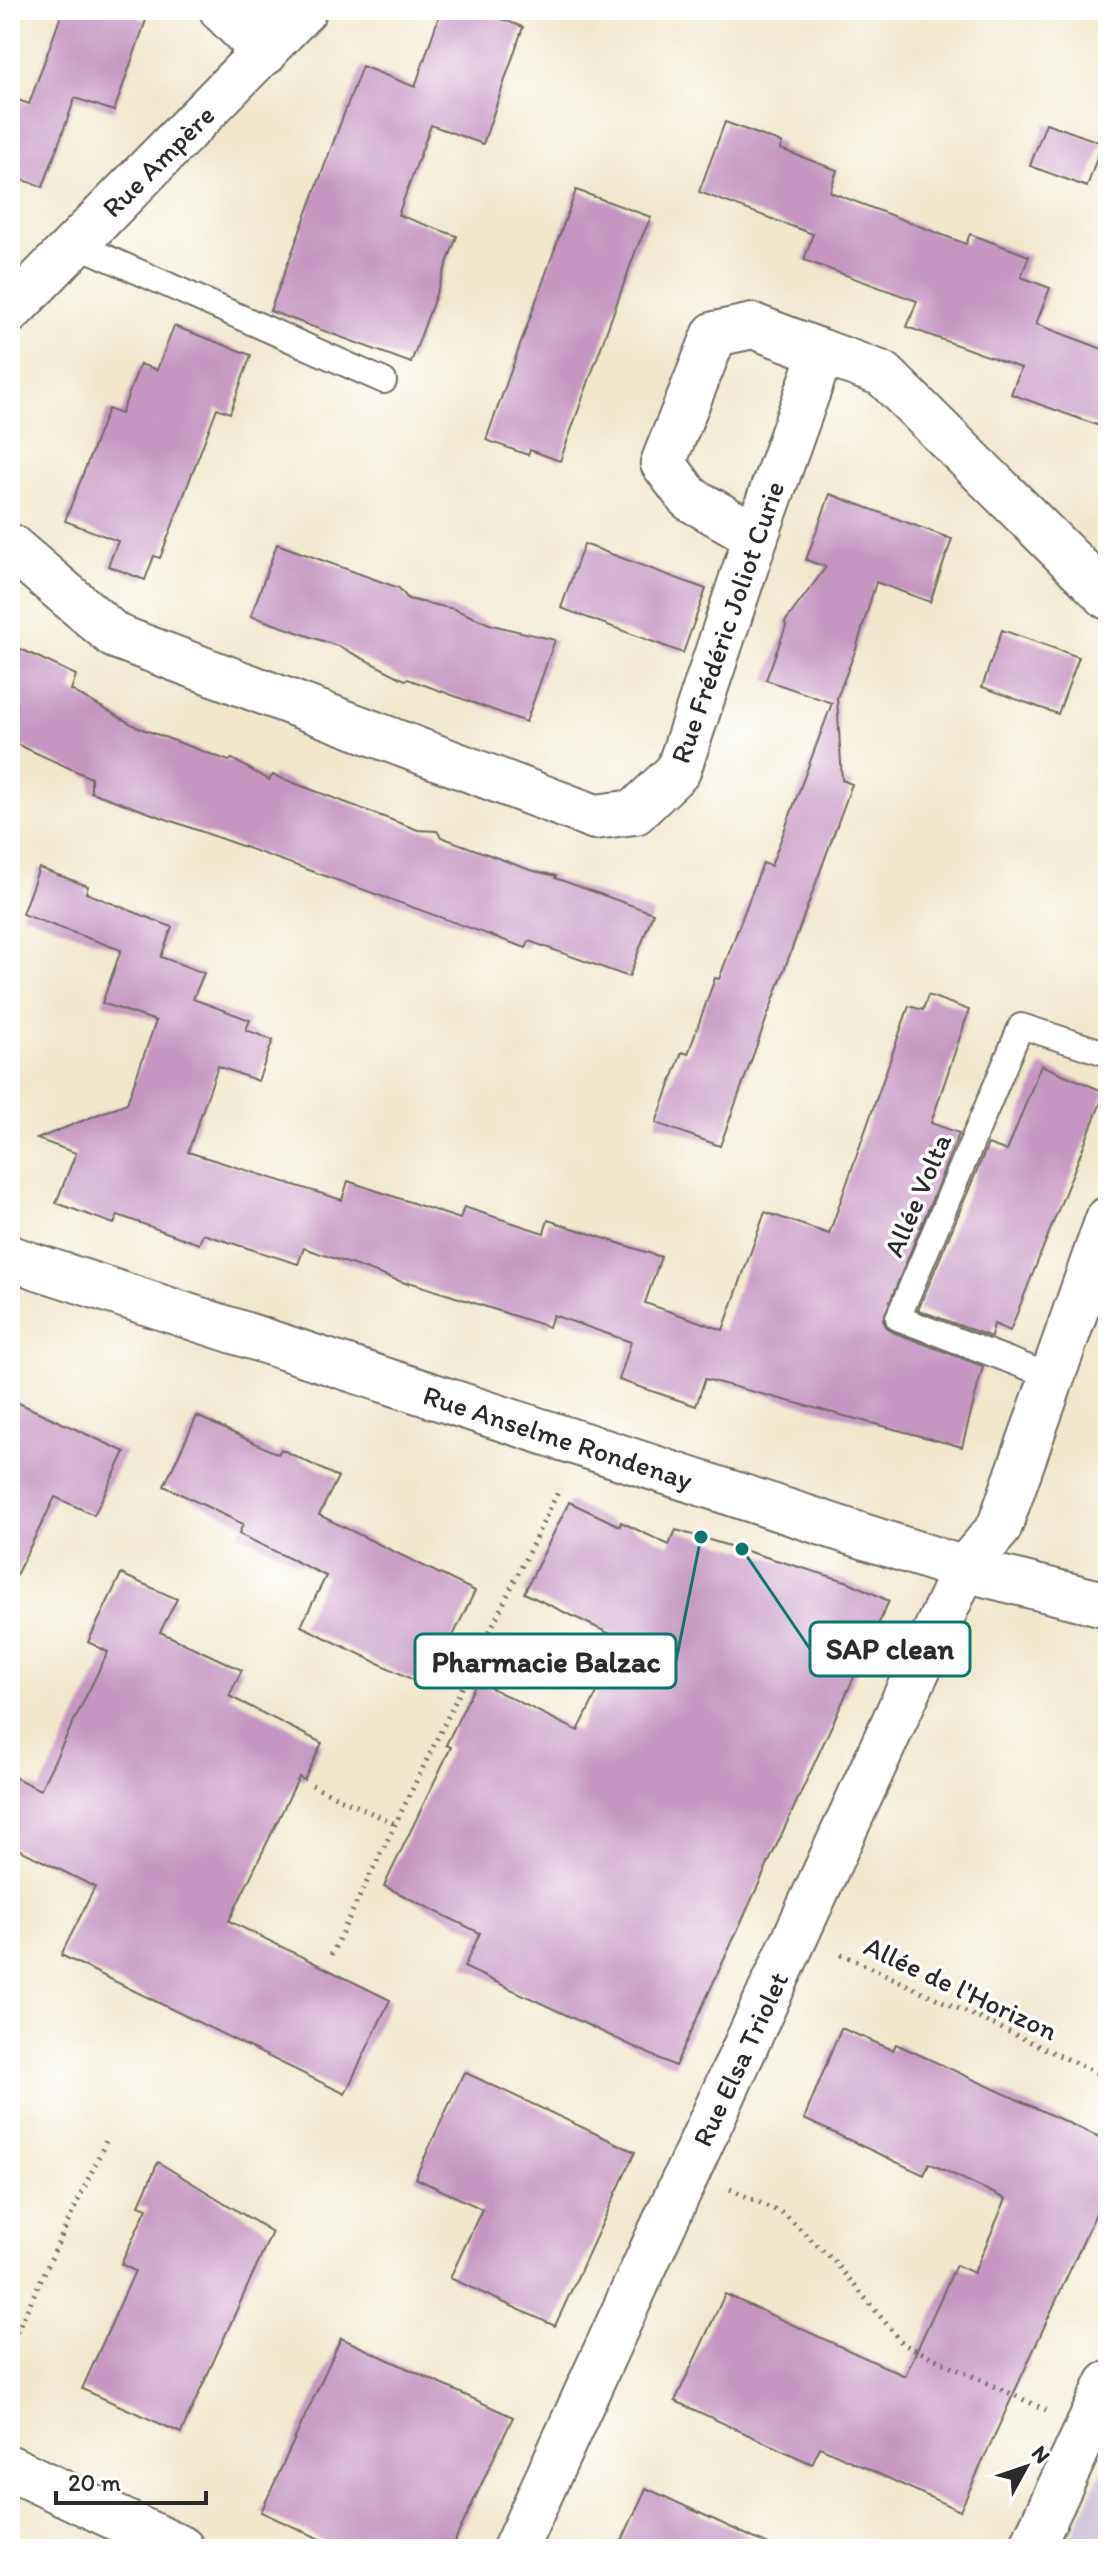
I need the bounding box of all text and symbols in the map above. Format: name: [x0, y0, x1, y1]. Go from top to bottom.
street label: Rue Ampère: [95, 98, 221, 224]
street label: Rue Frédéric Joliot Curie: [663, 477, 791, 767]
street label: Allée Volta: [876, 1128, 958, 1262]
street label: Rue Anselme Rondenay: [419, 1377, 697, 1497]
callout: SAP clean: [810, 1622, 970, 1676]
text: SAP clean: [826, 1630, 954, 1667]
callout: Pharmacie Balzac: [415, 1634, 676, 1688]
text: Pharmacie Balzac: [431, 1643, 661, 1680]
street label: Allée de l'Horizon: [859, 1928, 1063, 2048]
street label: Rue Elsa Triolet: [685, 1966, 795, 2152]
north arrow: [986, 2427, 1066, 2507]
text: N: [1026, 2440, 1056, 2469]
scale bar: [56, 2455, 206, 2505]
text: 20 m: [68, 2468, 121, 2497]

